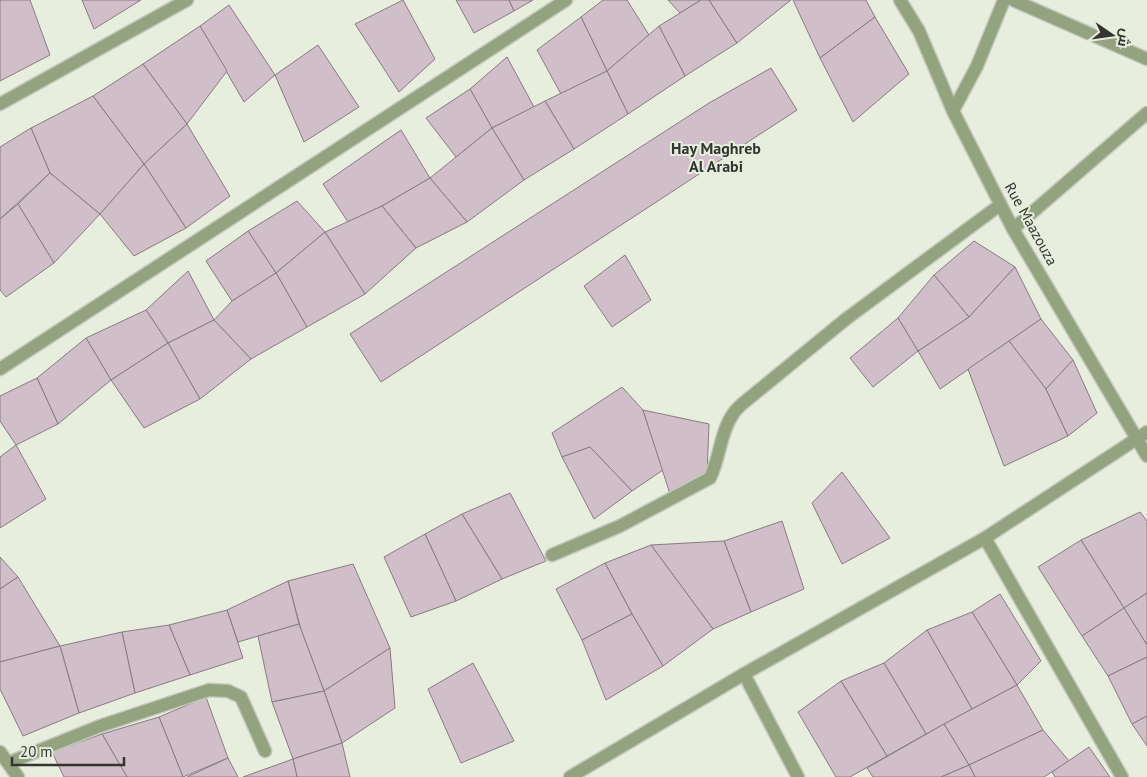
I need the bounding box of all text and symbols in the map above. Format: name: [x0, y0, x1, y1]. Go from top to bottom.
north arrow: [1087, 10, 1137, 60]
text: ش: [1114, 27, 1135, 49]
district label: Hay Maghreb Al Arabi: [671, 138, 761, 176]
street label: Rue Maazouza: [1001, 179, 1062, 269]
scale bar: [12, 734, 125, 766]
text: 20 m: [20, 742, 53, 761]

